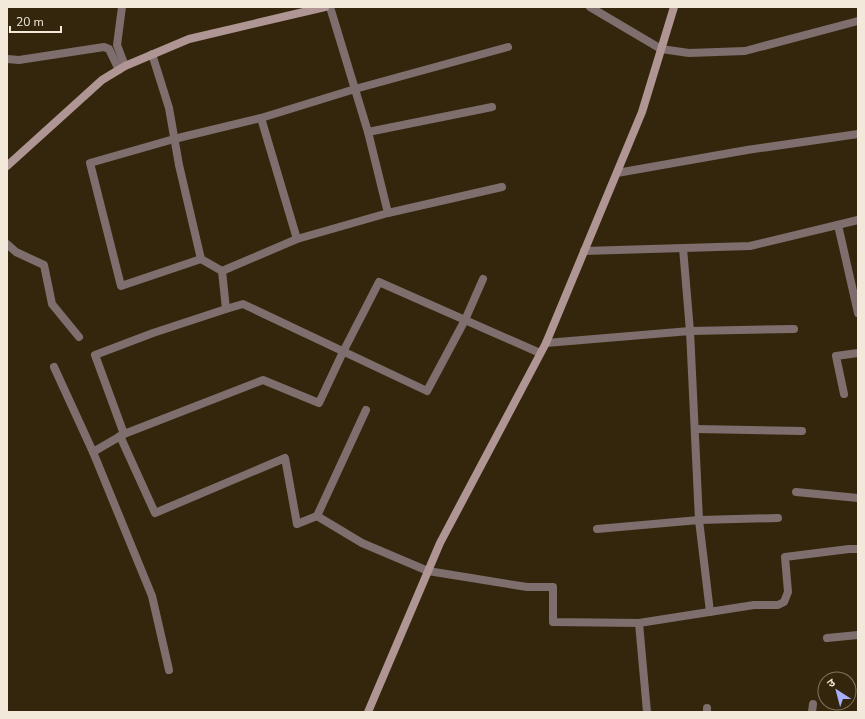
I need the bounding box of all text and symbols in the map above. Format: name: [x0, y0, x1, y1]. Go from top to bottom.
scale bar: [10, 8, 61, 34]
text: 20 m: [16, 14, 44, 30]
north arrow: [817, 671, 857, 711]
text: उ: [824, 675, 839, 691]

